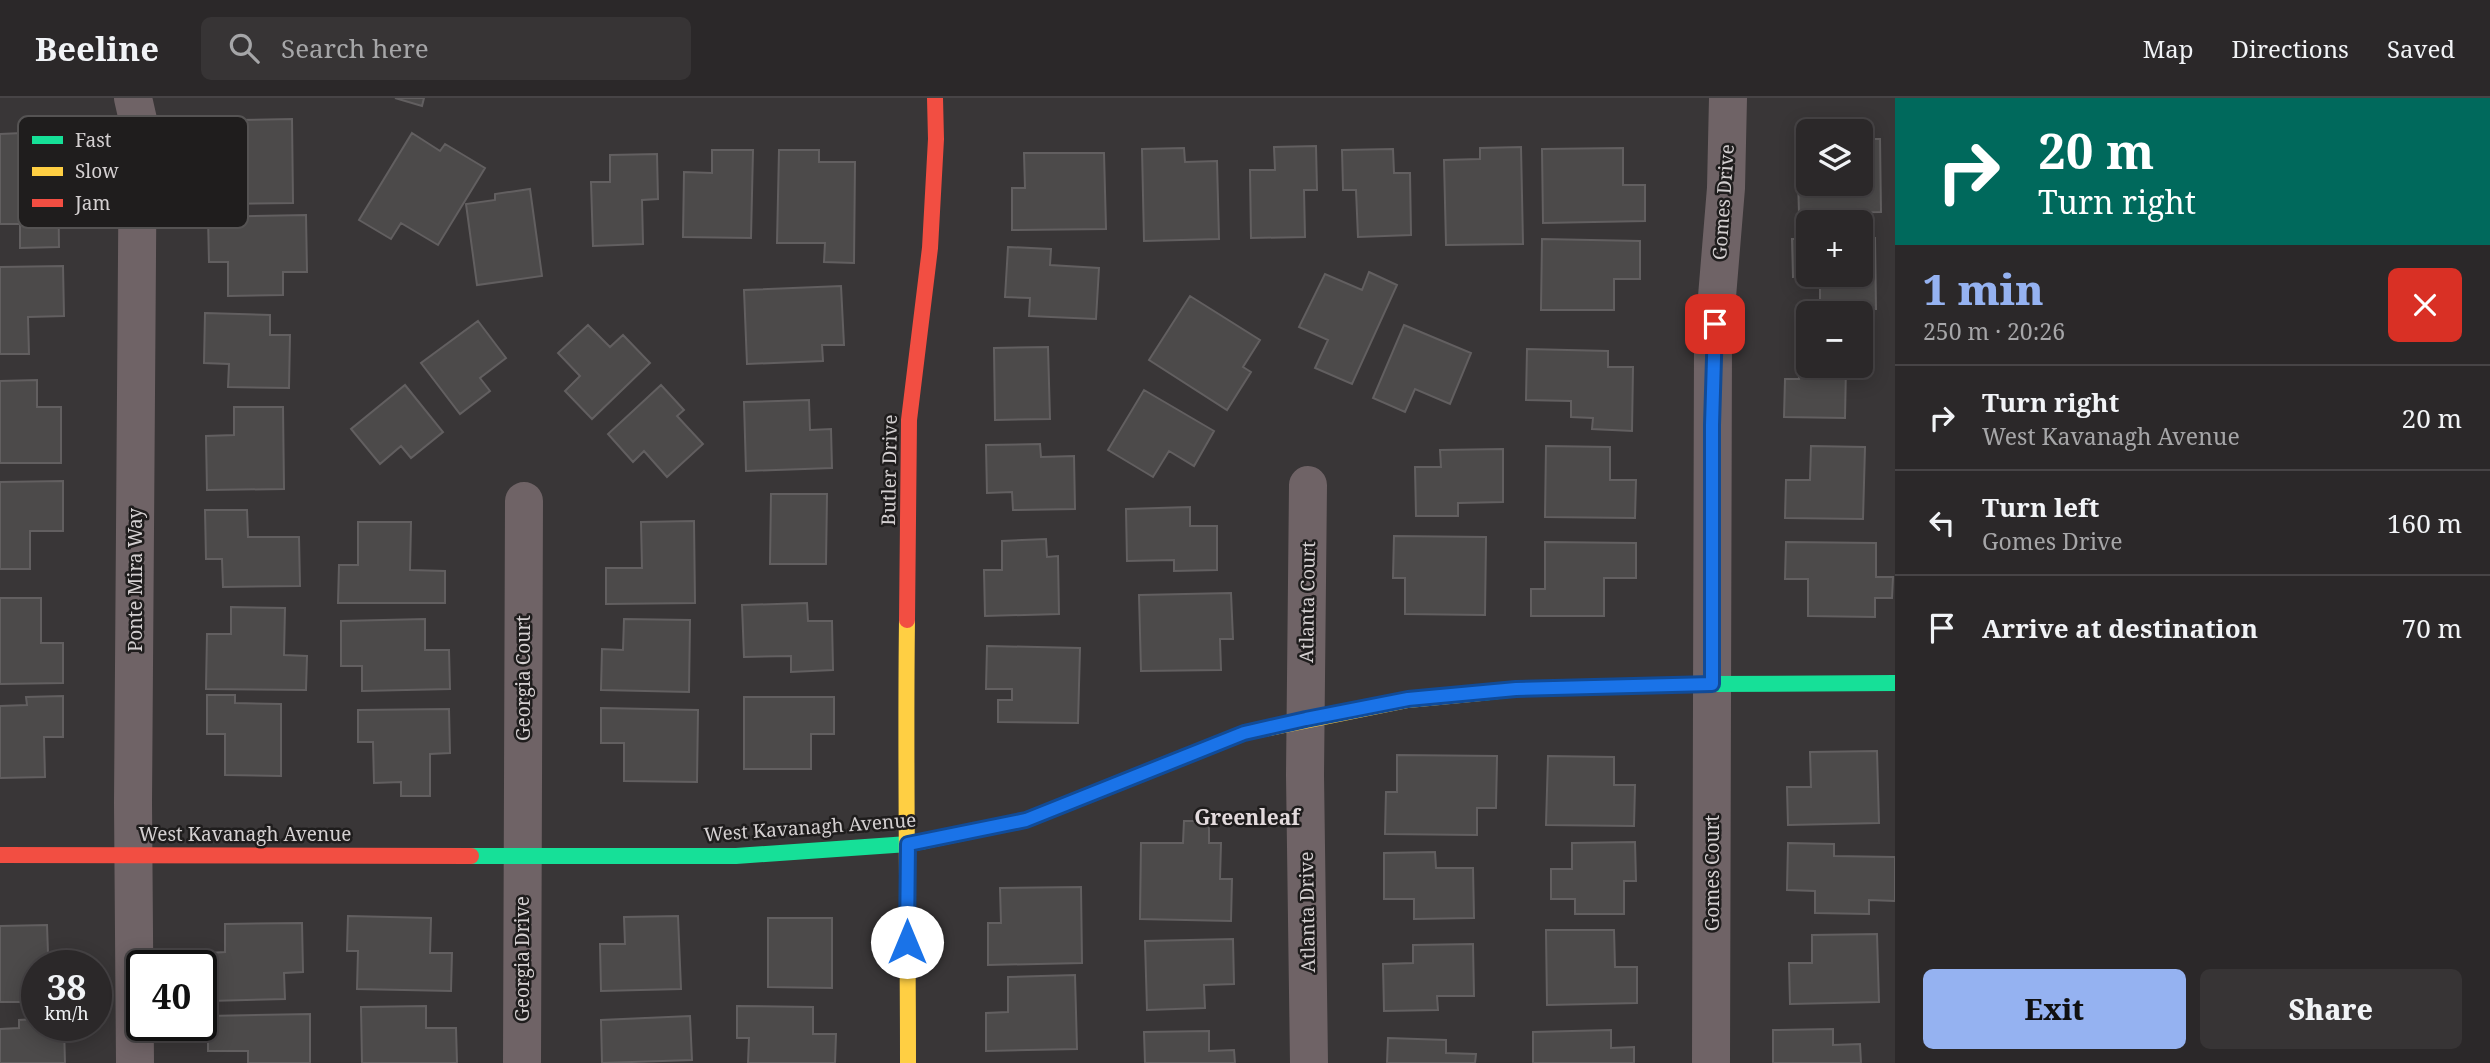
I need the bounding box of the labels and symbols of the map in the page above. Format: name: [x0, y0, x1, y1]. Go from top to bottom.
legend: [18, 116, 248, 228]
text: Fast: [75, 127, 112, 153]
street label: Gomes Drive: [1706, 143, 1740, 261]
text: Slow: [75, 158, 119, 184]
text: Jam: [74, 190, 110, 216]
pin: [1685, 294, 1745, 354]
street label: Butler Drive: [875, 414, 903, 526]
street label: Ponte Mira Way: [122, 508, 148, 652]
street label: Atlanta Court: [1293, 541, 1321, 663]
street label: Georgia Court: [510, 615, 536, 741]
district label: Greenleaf: [1194, 803, 1302, 831]
street label: West Kavanagh Avenue: [703, 807, 917, 847]
street label: Gomes Court: [1699, 814, 1725, 931]
street label: West Kavanagh Avenue: [139, 821, 351, 847]
street label: Atlanta Drive: [1293, 851, 1321, 973]
street label: Georgia Drive: [509, 896, 535, 1022]
position arrow: [870, 905, 944, 979]
speed limit sign: 40: [126, 950, 217, 1041]

